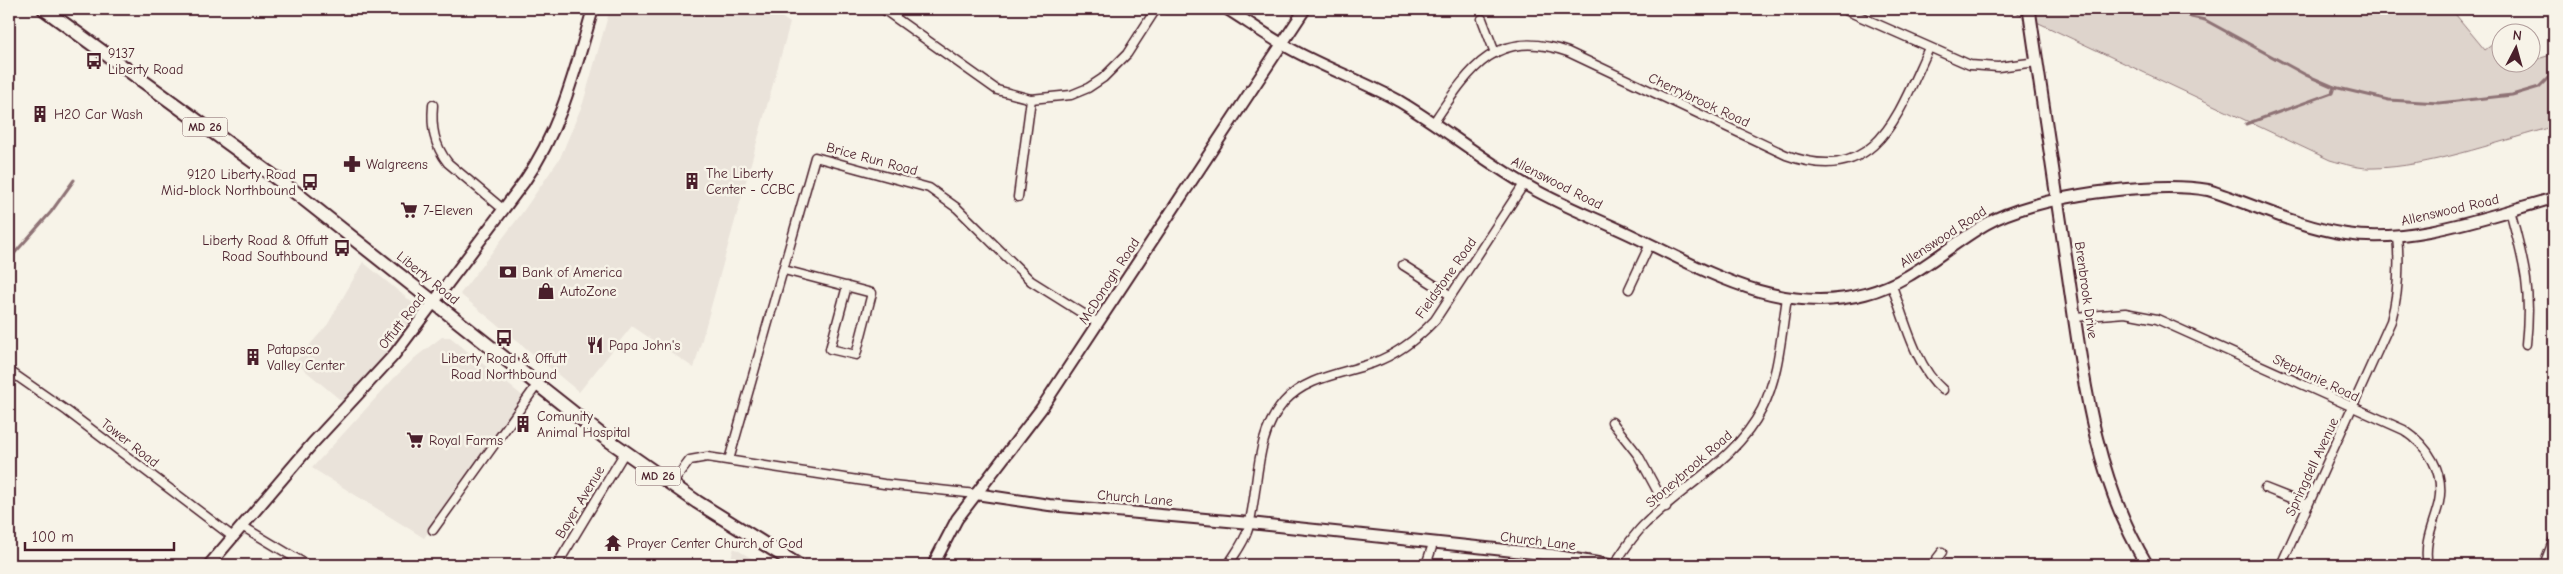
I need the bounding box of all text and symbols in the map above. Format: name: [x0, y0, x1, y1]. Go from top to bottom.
north arrow: [2490, 22, 2540, 72]
text: N: [2512, 27, 2523, 44]
place label: 9137 Liberty Road: [108, 45, 183, 78]
bus stop icon: 9137 Liberty Road: [84, 51, 104, 71]
street label: Cherrybrook Road: [1646, 69, 1752, 131]
building icon: H2O Car Wash: [30, 104, 50, 124]
place label: H2O Car Wash: [54, 106, 143, 123]
road number: MD 26: [182, 118, 228, 136]
street label: Brice Run Road: [824, 139, 920, 179]
street label: Allenswood Road: [1509, 153, 1605, 213]
pharmacy icon: Walgreens: [342, 154, 362, 174]
place label: Walgreens: [366, 156, 428, 173]
place label: The Liberty Center - CCBC: [706, 165, 795, 198]
place label: 9120 Liberty Road Mid-block Northbound: [161, 166, 296, 199]
building icon: The Liberty Center - CCBC: [682, 171, 702, 191]
bus stop icon: 9120 Liberty Road Mid-block Northbound: [300, 172, 320, 192]
street label: Allenswood Road: [2399, 190, 2501, 230]
supermarket icon: 7-Eleven: [399, 200, 419, 220]
place label: 7-Eleven: [423, 202, 473, 219]
street label: Allenswood Road: [1896, 203, 1990, 271]
place label: Liberty Road & Offutt Road Southbound: [202, 232, 329, 265]
street label: Fieldstone Road: [1412, 234, 1480, 322]
street label: McDonogh Road: [1075, 235, 1143, 327]
bus stop icon: Liberty Road & Offutt Road Southbound: [332, 238, 352, 258]
street label: Brenbrook Drive: [2071, 240, 2101, 340]
street label: Liberty Road: [393, 248, 463, 308]
bank icon: Bank of America: [498, 262, 518, 282]
place label: Bank of America: [522, 264, 622, 281]
shop icon: AutoZone: [536, 281, 556, 301]
place label: AutoZone: [560, 283, 617, 300]
street label: Offutt Road: [375, 289, 429, 353]
bus stop icon: Liberty Road & Offutt Road Northbound: [494, 328, 514, 348]
restaurant icon: Papa John's: [585, 335, 605, 355]
place label: Papa John's: [609, 337, 681, 354]
place label: Patapsco Valley Center: [267, 341, 345, 374]
building icon: Patapsco Valley Center: [243, 347, 263, 367]
place label: Liberty Road & Offutt Road Northbound: [441, 350, 568, 383]
street label: Stephanie Road: [2270, 351, 2362, 405]
place label: Comunity Animal Hospital: [537, 408, 630, 441]
building icon: Comunity Animal Hospital: [513, 414, 533, 434]
street label: Tower Road: [98, 415, 162, 471]
street label: Springdell Avenue: [2282, 415, 2342, 519]
street label: Stoneybrook Road: [1642, 427, 1736, 511]
supermarket icon: Royal Farms: [405, 430, 425, 450]
place label: Royal Farms: [429, 432, 503, 449]
street label: Bayer Avenue: [552, 463, 608, 541]
road number: MD 26: [636, 466, 680, 486]
street label: Church Lane: [1096, 486, 1174, 510]
scale bar: [25, 519, 174, 551]
text: 100 m: [32, 528, 74, 546]
street label: Church Lane: [1499, 528, 1577, 554]
temple icon: Prayer Center Church of God: [603, 533, 623, 553]
place label: Prayer Center Church of God: [627, 535, 803, 552]

